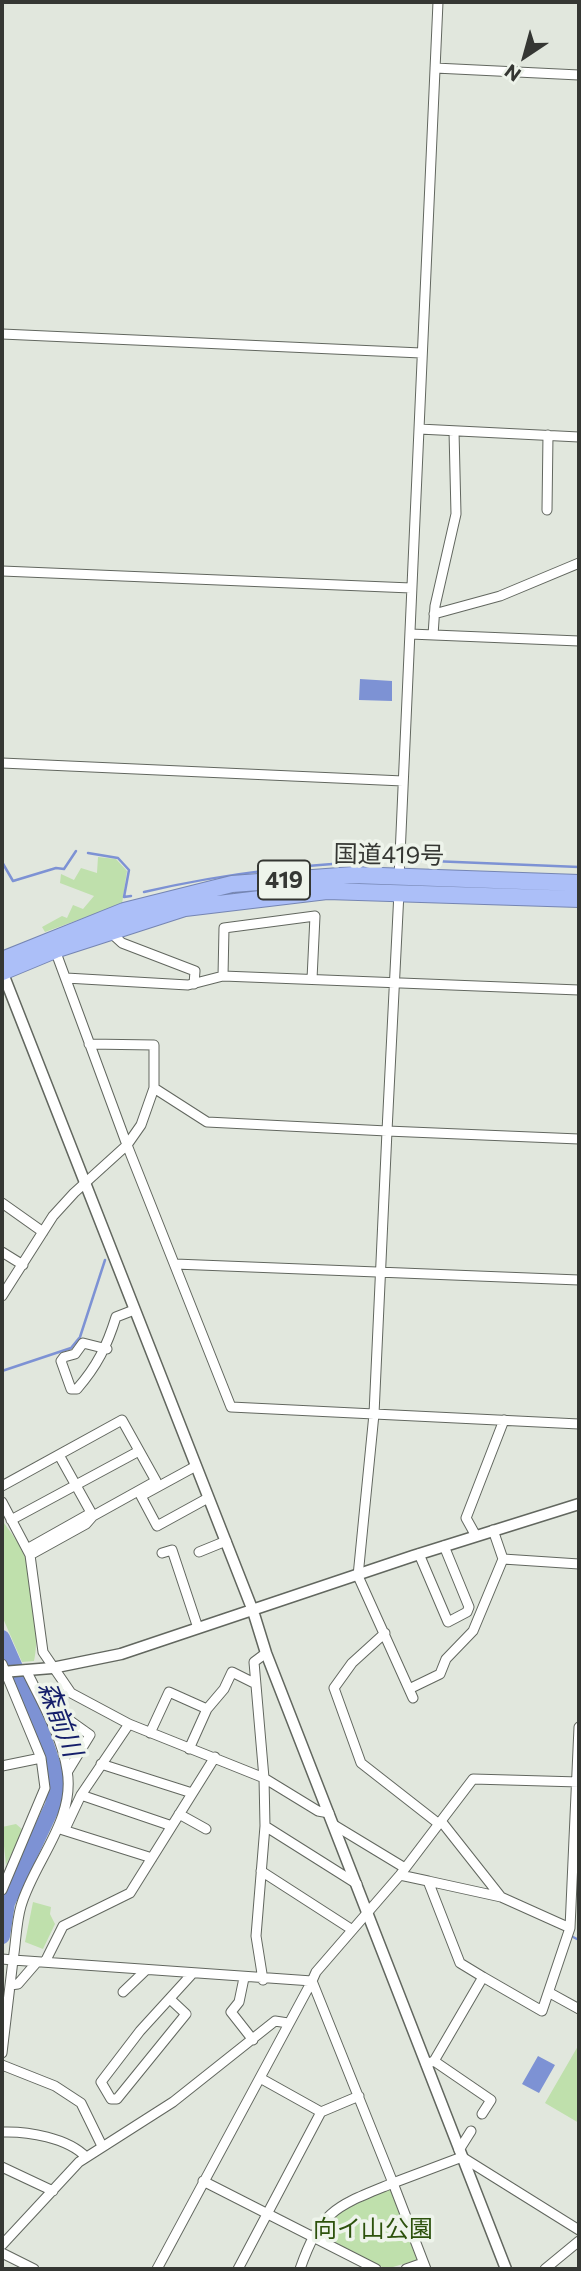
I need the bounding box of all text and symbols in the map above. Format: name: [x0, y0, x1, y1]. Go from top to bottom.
north arrow: [490, 21, 560, 91]
text: N: [500, 60, 525, 87]
street label: 国道419号: [334, 840, 444, 870]
road number: 419: [258, 860, 310, 900]
water label: 森前川: [31, 1677, 89, 1761]
park label: 向イ山公園: [313, 2215, 433, 2243]

